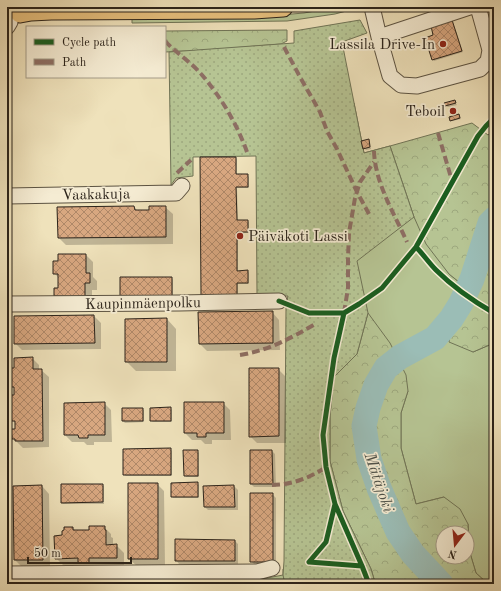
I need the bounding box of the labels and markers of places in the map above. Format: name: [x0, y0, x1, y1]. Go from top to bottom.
place label: Lassila Drive-In: [329, 38, 435, 53]
marker: Lassila Drive-In: [438, 39, 448, 49]
place label: Teboil: [405, 105, 445, 120]
marker: Teboil: [448, 106, 458, 116]
place label: Päiväkoti Lassi: [248, 230, 348, 245]
marker: Päiväkoti Lassi: [235, 231, 245, 241]

